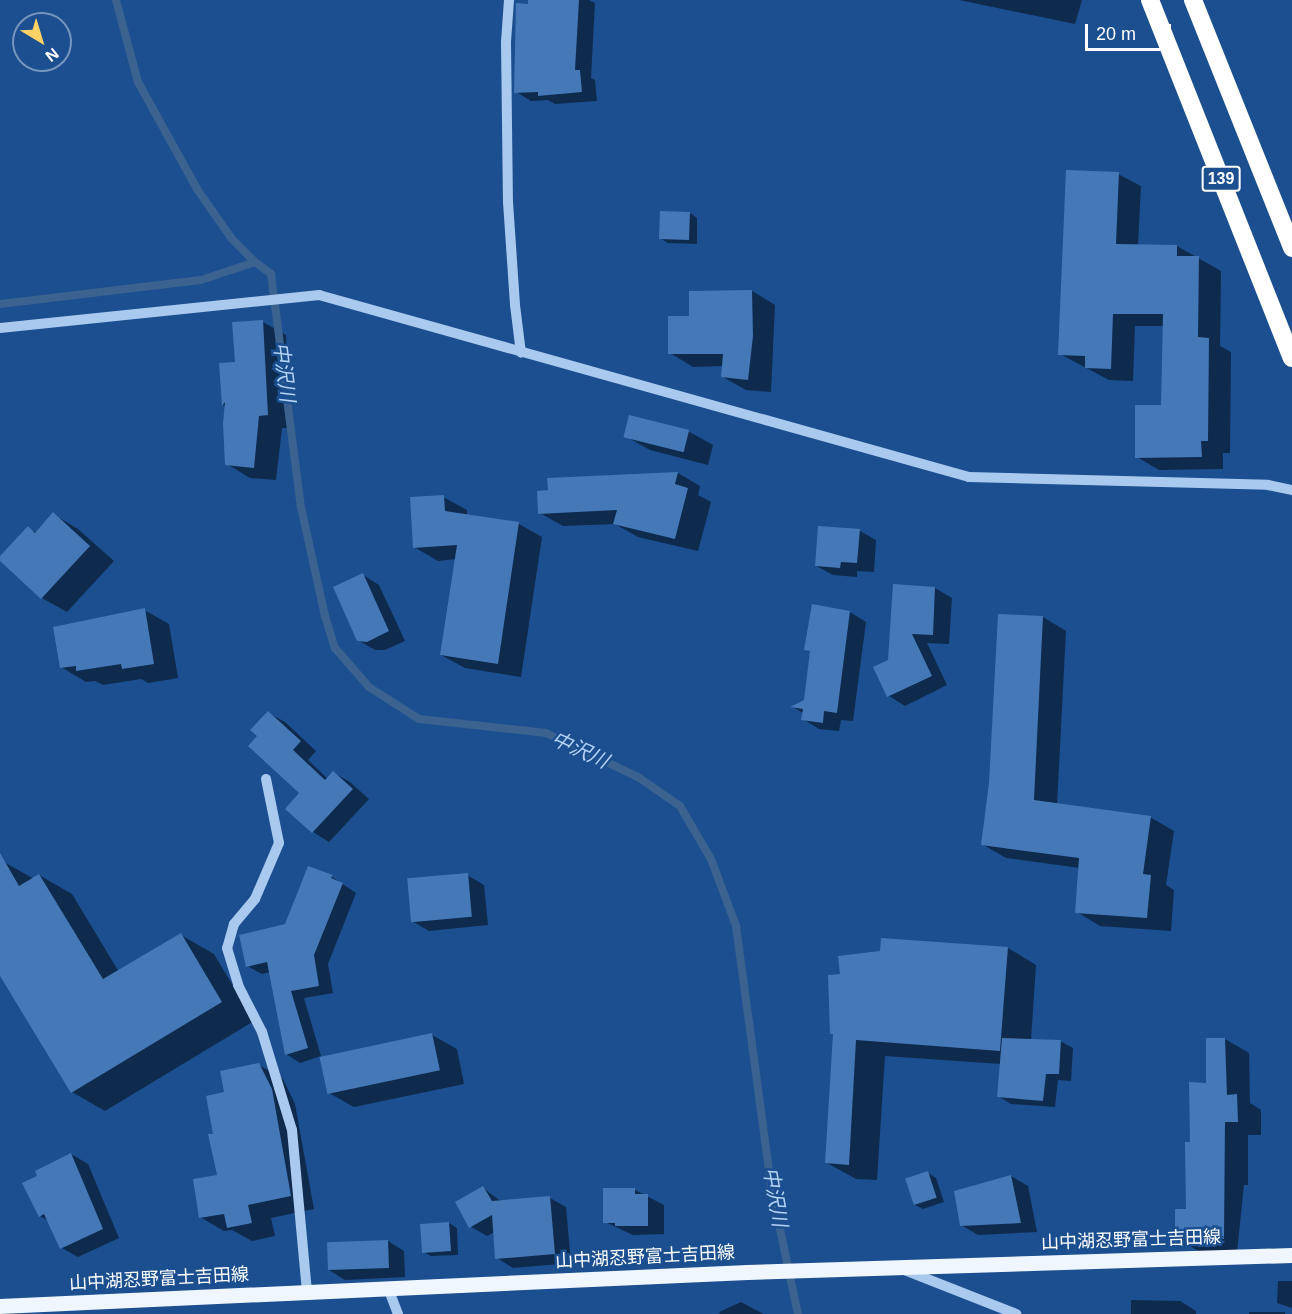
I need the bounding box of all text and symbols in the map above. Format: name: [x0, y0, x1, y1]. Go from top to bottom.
north arrow: [12, 12, 72, 72]
scale bar: [1088, 12, 1174, 50]
text: 20 m: [1096, 24, 1136, 44]
text: N: [42, 45, 62, 65]
road number: 139: [1202, 166, 1240, 192]
water label: 中沢川: [268, 341, 300, 403]
water label: 中沢川: [548, 726, 612, 774]
water label: 中沢川: [758, 1165, 792, 1229]
street label: 山中湖忍野富士吉田線: [1041, 1226, 1221, 1254]
street label: 山中湖忍野富士吉田線: [555, 1242, 735, 1272]
street label: 山中湖忍野富士吉田線: [69, 1264, 249, 1294]

